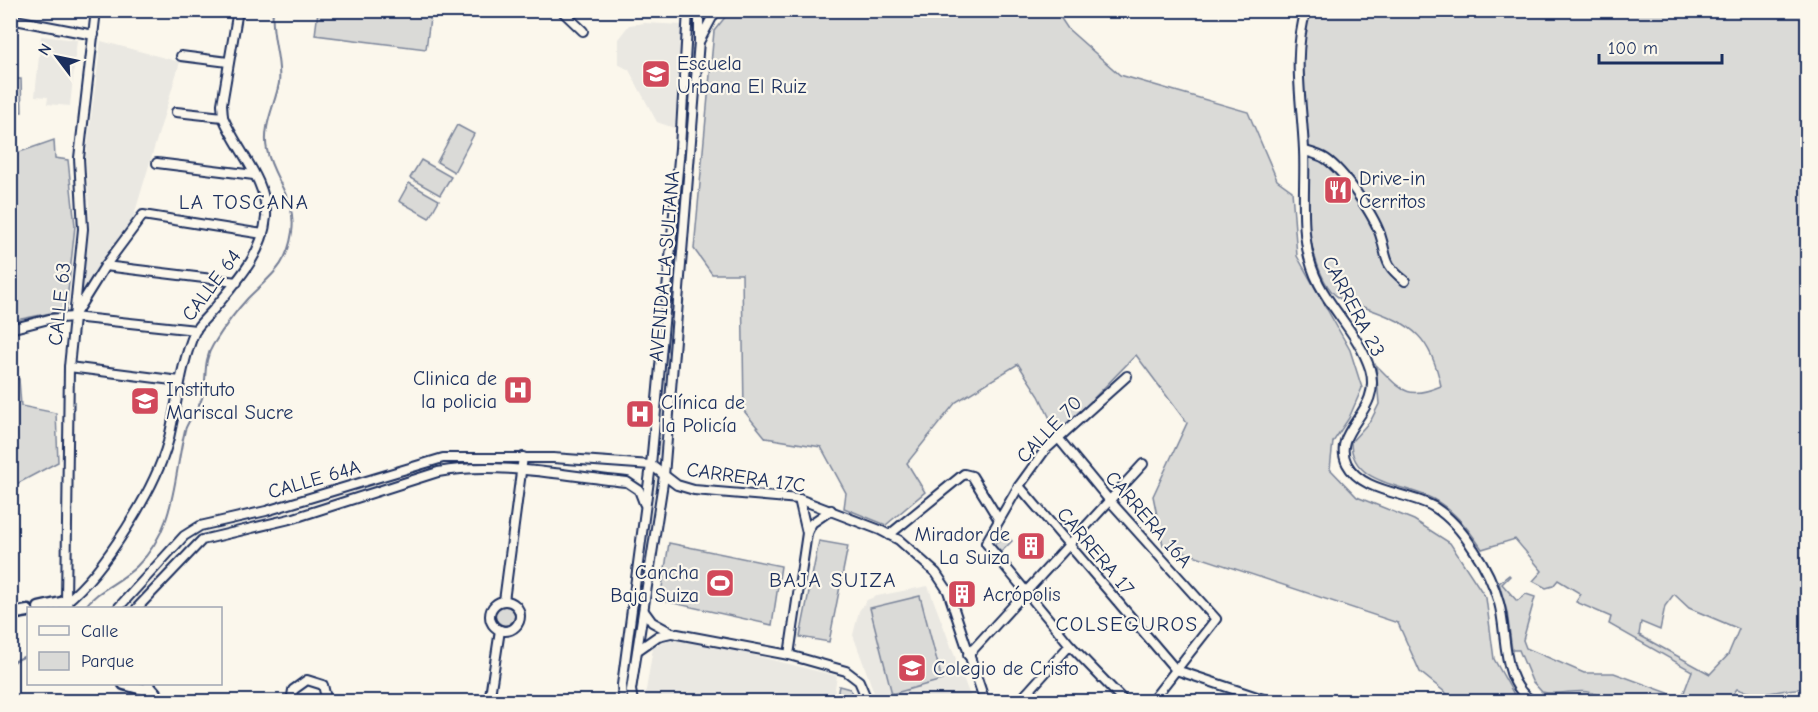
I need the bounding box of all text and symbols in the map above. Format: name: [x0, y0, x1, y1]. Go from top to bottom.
north arrow: [27, 27, 87, 87]
scale bar: [1599, 27, 1722, 65]
text: 100 m: [1608, 38, 1658, 59]
text: N: [35, 40, 56, 59]
place label: Escuela Urbana El Ruiz: [677, 52, 807, 98]
school or university icon: Escuela Urbana El Ruiz: [640, 58, 672, 90]
place label: Drive-in Cerritos: [1359, 167, 1426, 213]
street label: AVENIDA LA SULTANA: [645, 169, 684, 363]
restaurant icon: Drive-in Cerritos: [1322, 174, 1354, 206]
district label: LA TOSCANA: [179, 190, 309, 214]
street label: CALLE 64: [177, 245, 246, 325]
street label: CARRERA 23: [1317, 252, 1390, 360]
street label: CALLE 63: [44, 261, 75, 347]
place label: Clinica de la policia: [413, 367, 497, 413]
hospital icon: Clinica de la policia: [502, 374, 534, 406]
place label: Instituto Mariscal Sucre: [166, 378, 293, 424]
school or university icon: Instituto Mariscal Sucre: [129, 385, 161, 417]
place label: Clínica de la Policía: [661, 391, 745, 437]
street label: CALLE 70: [1012, 391, 1087, 468]
hospital icon: Clínica de la Policía: [624, 398, 656, 430]
street label: CALLE 64A: [265, 455, 363, 504]
street label: CARRERA 17C: [685, 458, 807, 497]
street label: CARRERA 16A: [1100, 466, 1197, 573]
street label: CARRERA 17: [1052, 503, 1139, 600]
place label: Mirador de La Suiza: [914, 523, 1010, 569]
building icon: Mirador de La Suiza: [1015, 530, 1047, 562]
place label: Cancha Baja Suiza: [610, 561, 699, 607]
sports icon: Cancha Baja Suiza: [704, 567, 736, 599]
district label: BAJA SUIZA: [769, 568, 897, 592]
building icon: Acrópolis: [946, 578, 978, 610]
place label: Acrópolis: [983, 583, 1061, 606]
legend: [27, 607, 222, 685]
district label: COLSEGUROS: [1055, 612, 1199, 636]
text: Calle: [81, 621, 118, 642]
text: Parque: [81, 651, 134, 672]
school or university icon: Colegio de Cristo: [896, 652, 928, 684]
place label: Colegio de Cristo: [933, 657, 1079, 680]

